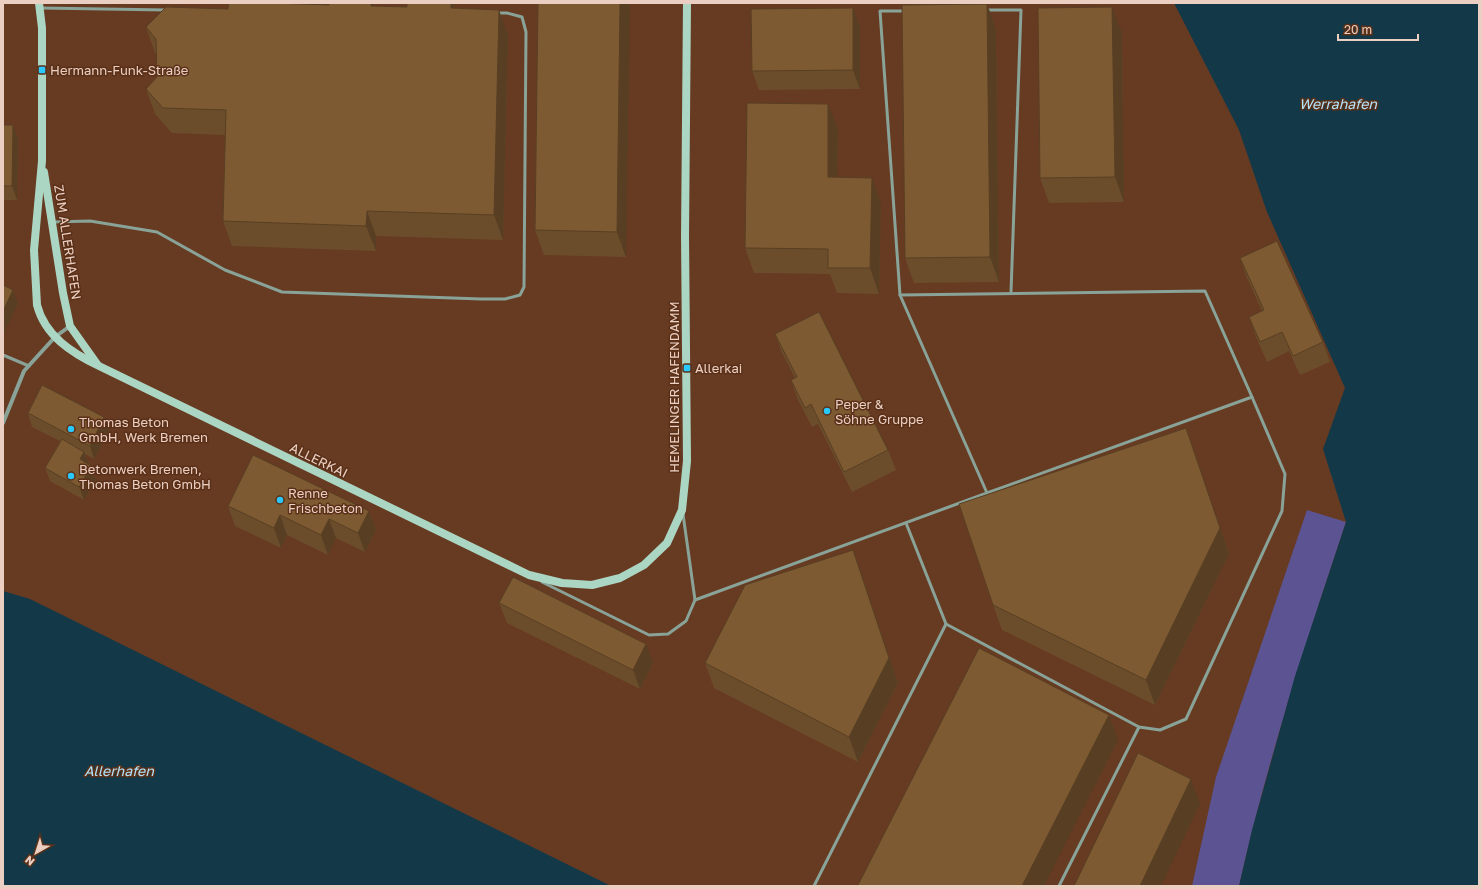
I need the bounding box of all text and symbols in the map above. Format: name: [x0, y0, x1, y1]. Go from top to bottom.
scale bar: [1338, 16, 1418, 42]
text: 20 m: [1344, 22, 1372, 37]
place label: Hermann-Funk-Straße: [50, 62, 188, 78]
marker: Hermann-Funk-Straße: [37, 65, 47, 75]
water label: Werrahafen: [1299, 95, 1378, 112]
street label: ZUM ALLERHAFEN: [51, 183, 85, 301]
street label: HEMELINGER HAFENDAMM: [666, 301, 682, 473]
place label: Allerkai: [695, 360, 742, 376]
marker: Allerkai: [682, 363, 692, 373]
place label: Peper & Söhne Gruppe: [835, 396, 924, 427]
marker: Peper & Söhne Gruppe: [822, 406, 832, 416]
place label: Thomas Beton GmbH, Werk Bremen: [79, 414, 208, 445]
marker: Thomas Beton GmbH, Werk Bremen: [66, 424, 76, 434]
street label: ALLERKAI: [287, 439, 351, 481]
place label: Betonwerk Bremen, Thomas Beton GmbH: [79, 461, 211, 492]
marker: Betonwerk Bremen, Thomas Beton GmbH: [66, 471, 76, 481]
place label: Renne Frischbeton: [288, 485, 363, 516]
marker: Renne Frischbeton: [275, 495, 285, 505]
water label: Allerhafen: [84, 762, 155, 779]
north arrow: [16, 833, 56, 873]
text: N: [22, 853, 37, 869]

